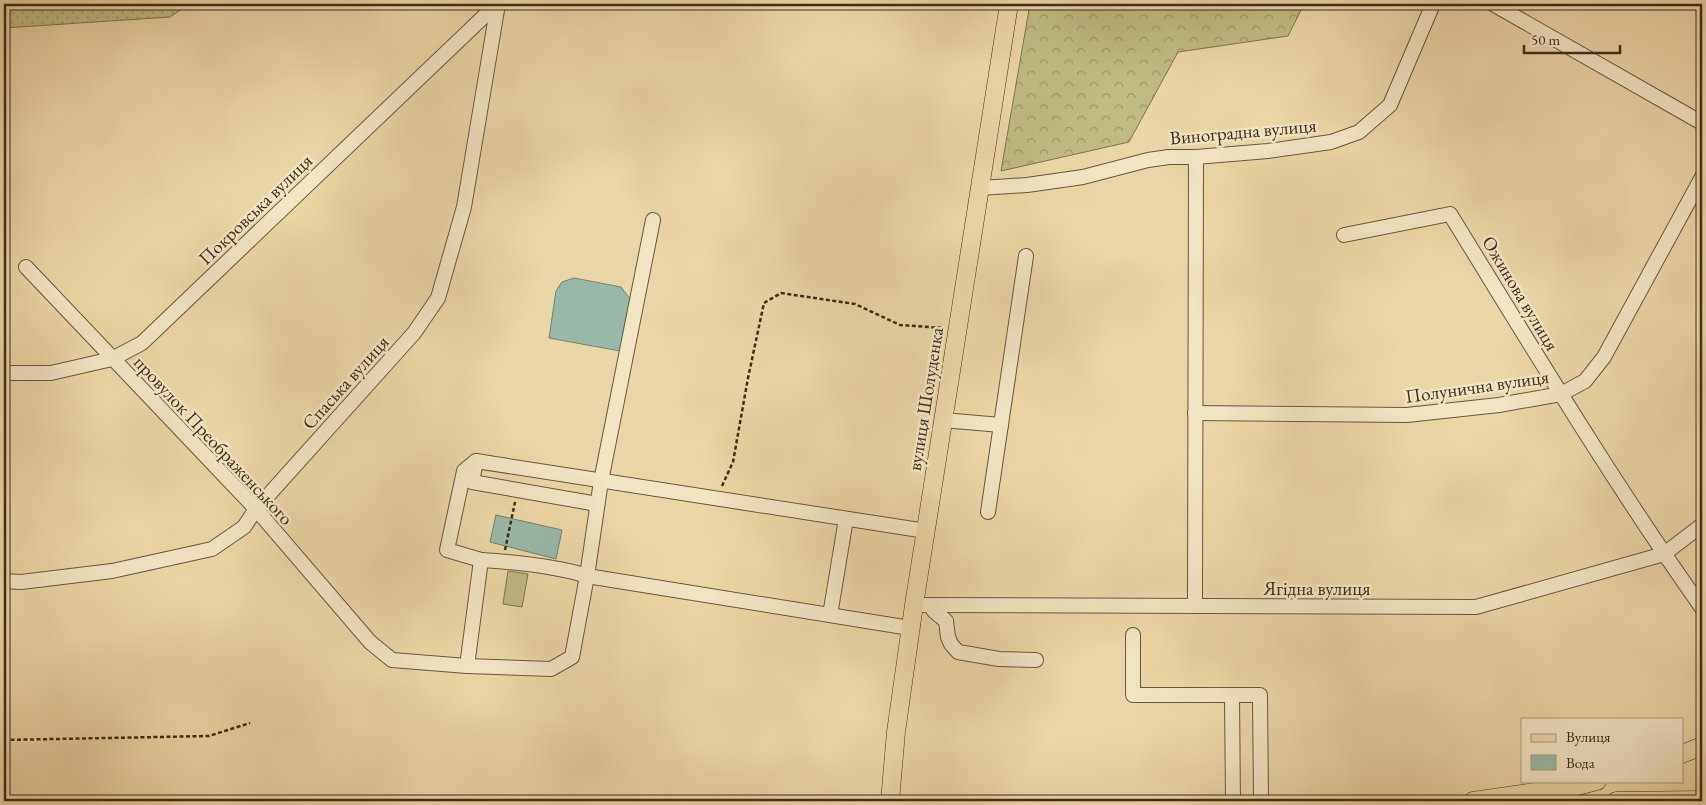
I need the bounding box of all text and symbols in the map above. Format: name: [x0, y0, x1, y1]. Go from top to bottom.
scale bar: [1524, 22, 1620, 54]
text: 50 m: [1531, 30, 1560, 49]
street label: Виноградна вулиця: [1169, 113, 1318, 150]
street label: Покровська вулиця: [193, 148, 318, 270]
street label: Ожинова вулиця: [1476, 231, 1565, 356]
street label: вулиця Шолуденка: [902, 325, 949, 473]
street label: Спаська вулиця: [296, 329, 395, 435]
street label: провулок Преображенського: [128, 350, 299, 530]
street label: Полунична вулиця: [1404, 364, 1551, 409]
street label: Ягідна вулиця: [1262, 576, 1371, 601]
legend: [1521, 718, 1684, 782]
text: Вулиця: [1566, 727, 1611, 746]
text: Вода: [1566, 753, 1595, 772]

